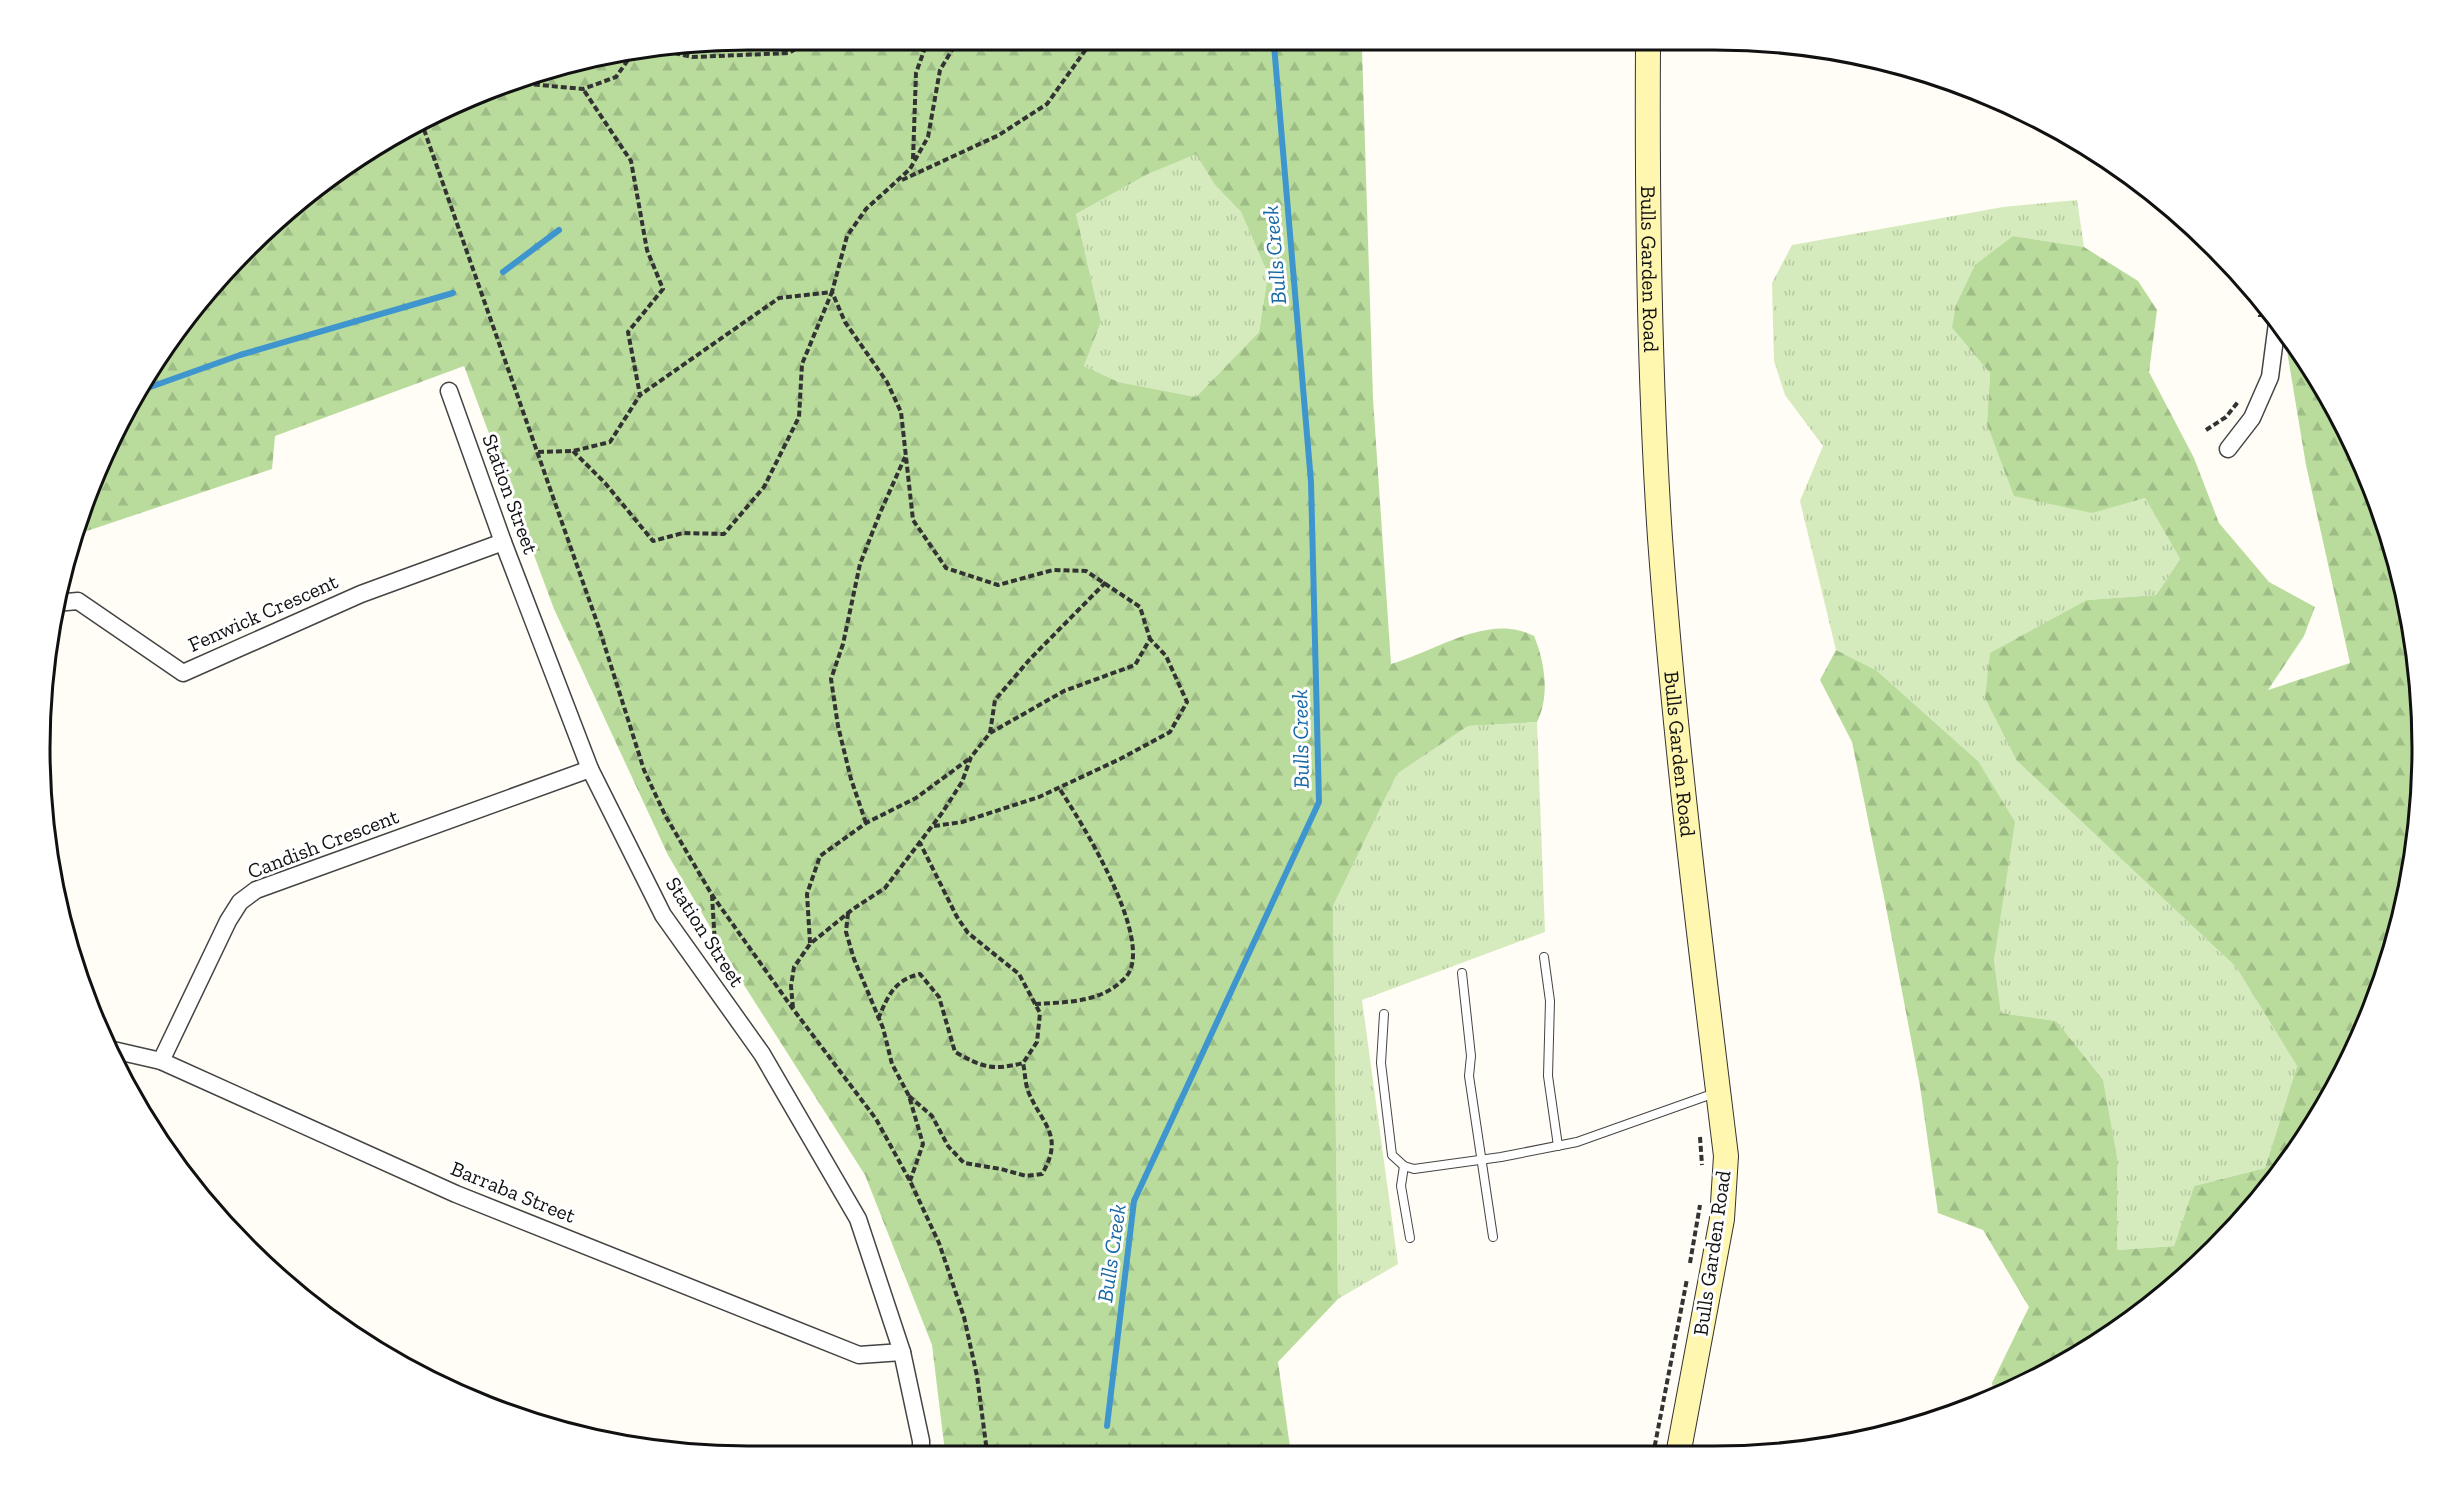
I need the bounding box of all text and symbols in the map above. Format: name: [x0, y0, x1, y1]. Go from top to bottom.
street label: Bulls Garden Road: [1636, 186, 1664, 353]
water label: Bulls Creek: [1257, 204, 1292, 306]
street label: Station Street: [477, 430, 544, 557]
street label: Fenwick Crescent: [184, 568, 342, 657]
street label: Bulls Garden Road: [1659, 670, 1701, 838]
water label: Bulls Creek: [1286, 689, 1315, 789]
street label: Candish Crescent: [244, 803, 402, 884]
street label: Station Street: [661, 872, 750, 991]
street label: Barraba Street: [447, 1155, 579, 1228]
street label: Bulls Garden Road: [1688, 1168, 1736, 1337]
water label: Bulls Creek: [1091, 1202, 1132, 1304]

